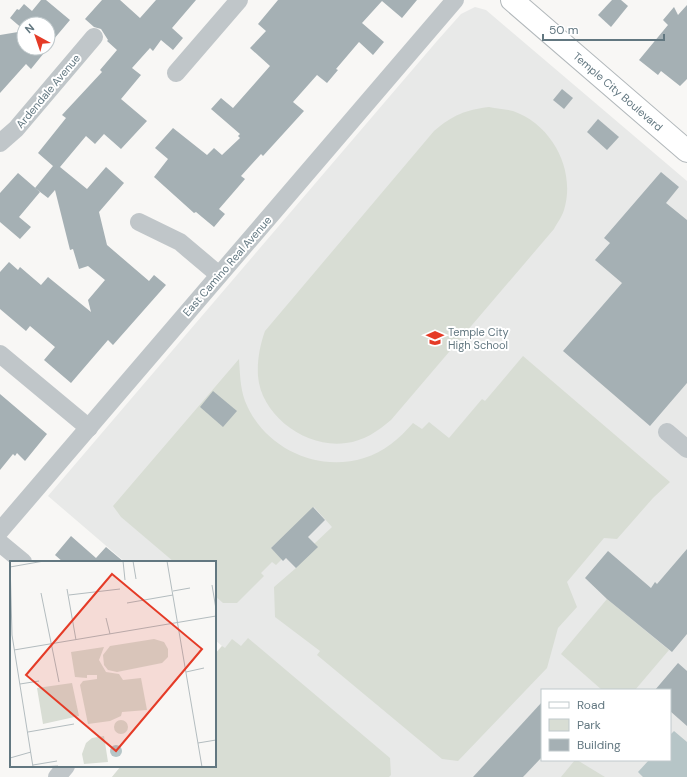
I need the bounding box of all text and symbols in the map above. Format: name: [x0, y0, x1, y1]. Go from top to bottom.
north arrow: [16, 16, 56, 56]
scale bar: [543, 16, 664, 42]
text: N: [22, 20, 37, 36]
text: 50 m: [549, 22, 578, 38]
street label: Temple City Boulevard: [570, 49, 666, 134]
street label: Ardendale Avenue: [13, 51, 83, 131]
street label: East Camino Real Avenue: [180, 213, 274, 319]
place label: Temple City High School: [448, 325, 509, 352]
school or university icon: Temple City High School: [425, 328, 445, 348]
inset map: [10, 561, 216, 767]
legend: [541, 689, 671, 761]
text: Road: [577, 697, 605, 713]
text: Park: [577, 717, 601, 733]
text: Building: [577, 737, 621, 753]

